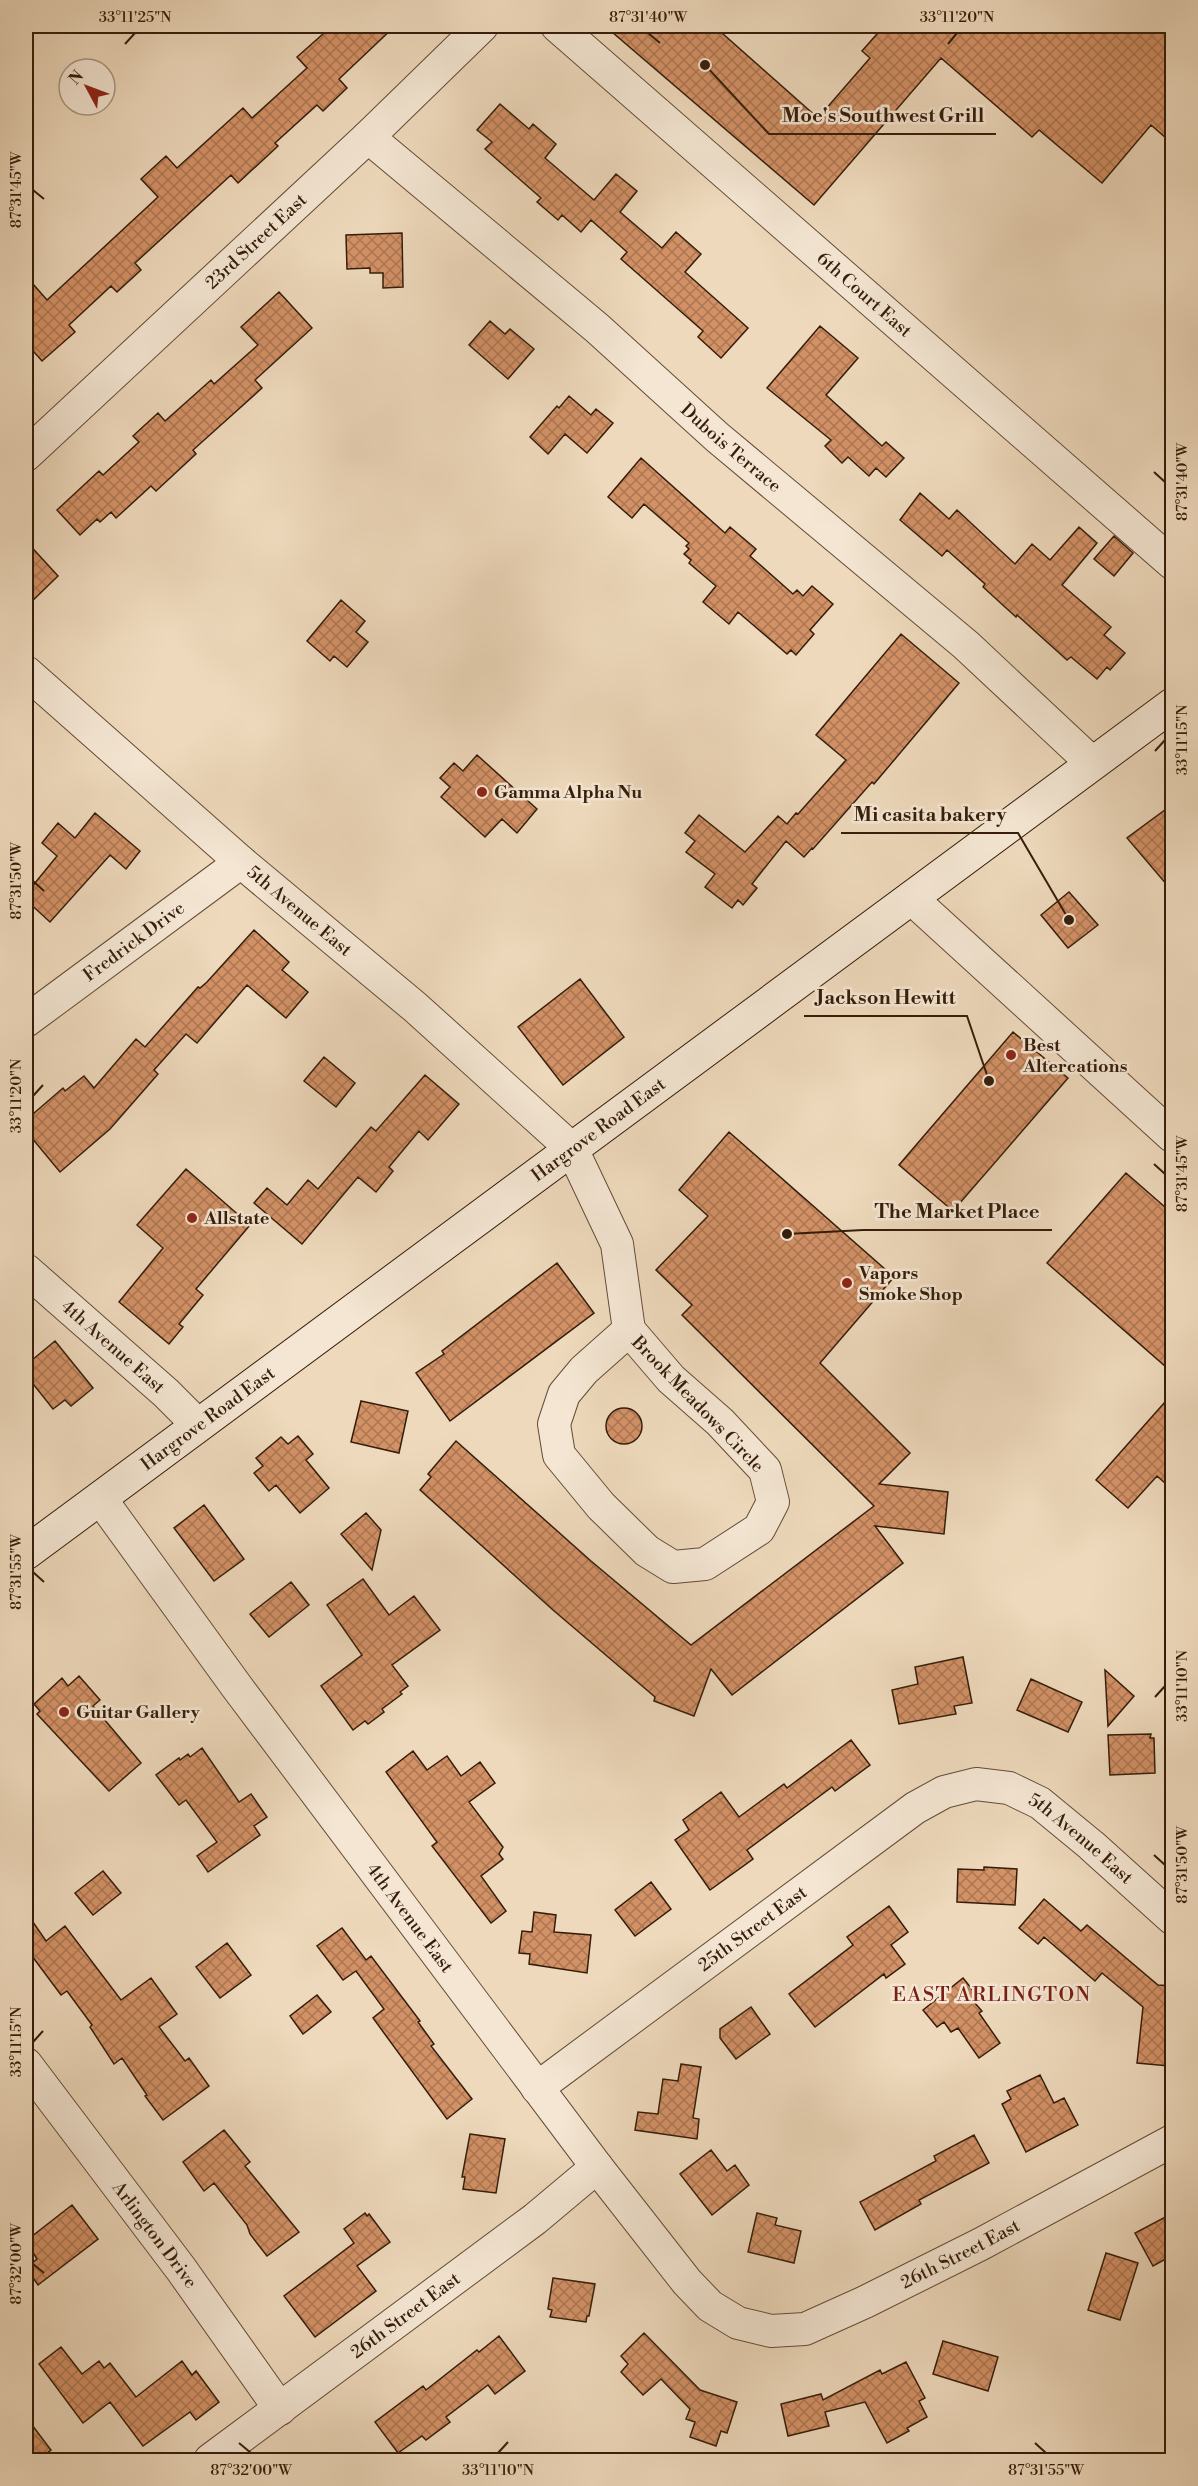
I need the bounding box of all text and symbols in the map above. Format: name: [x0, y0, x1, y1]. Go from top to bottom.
text: 33°11'25"N: [99, 8, 171, 27]
text: 87°31'40"W: [609, 8, 687, 27]
text: 33°11'20"N: [920, 8, 994, 27]
north arrow: [57, 57, 117, 117]
text: N: [65, 66, 88, 89]
callout: Moe's Southwest Grill: [769, 96, 996, 134]
text: Moe's Southwest Grill: [782, 104, 985, 129]
text: 87°31'45"W: [7, 151, 26, 228]
street label: 23rd Street East: [201, 188, 312, 294]
street label: 6th Court East: [812, 247, 917, 343]
street label: Dubois Terrace: [676, 399, 786, 498]
text: 87°31'40"W: [1173, 443, 1192, 521]
text: 33°11'15"N: [1173, 705, 1192, 775]
place label: Gamma Alpha Nu: [494, 781, 642, 804]
marker: Gamma Alpha Nu: [475, 785, 489, 799]
callout: Mi casita bakery: [841, 795, 1018, 833]
text: Mi casita bakery: [854, 803, 1007, 828]
text: 87°31'50"W: [7, 842, 26, 920]
street label: 5th Avenue East: [242, 861, 357, 962]
street label: Fredrick Drive: [79, 897, 189, 987]
callout: Jackson Hewitt: [804, 978, 967, 1016]
text: Jackson Hewitt: [813, 986, 956, 1011]
place label: Best Altercations: [1022, 1034, 1128, 1078]
marker: Best Altercations: [1004, 1048, 1018, 1062]
text: 33°11'20"N: [7, 1059, 26, 1133]
street label: Hargrove Road East: [527, 1072, 671, 1187]
text: 87°31'45"W: [1173, 1135, 1192, 1212]
callout: The Market Place: [863, 1192, 1052, 1230]
text: The Market Place: [874, 1200, 1040, 1225]
place label: Allstate: [203, 1207, 270, 1230]
marker: Allstate: [185, 1211, 199, 1225]
place label: Vapors Smoke Shop: [858, 1262, 963, 1306]
marker: Vapors Smoke Shop: [840, 1276, 854, 1290]
street label: 4th Avenue East: [56, 1295, 170, 1399]
street label: Brook Meadows Circle: [626, 1330, 769, 1477]
street label: Hargrove Road East: [136, 1361, 280, 1476]
text: 87°31'55"W: [7, 1534, 26, 1610]
text: 33°11'10"N: [1173, 1650, 1192, 1722]
place label: Guitar Gallery: [76, 1701, 201, 1724]
marker: Guitar Gallery: [57, 1705, 71, 1719]
street label: 5th Avenue East: [1025, 1788, 1138, 1890]
text: 87°31'50"W: [1173, 1826, 1192, 1904]
street label: 4th Avenue East: [361, 1859, 459, 1978]
street label: 25th Street East: [694, 1881, 812, 1977]
district label: EAST ARLINGTON: [892, 1983, 1092, 2008]
text: 33°11'15"N: [7, 2007, 26, 2077]
street label: Arlington Drive: [106, 2176, 202, 2293]
street label: 26th Street East: [897, 2214, 1025, 2294]
text: 87°32'00"W: [7, 2223, 26, 2305]
street label: 26th Street East: [346, 2267, 465, 2364]
text: 87°32'00"W: [210, 2461, 292, 2480]
text: 33°11'10"N: [462, 2461, 534, 2480]
text: 87°31'55"W: [1008, 2461, 1084, 2480]

